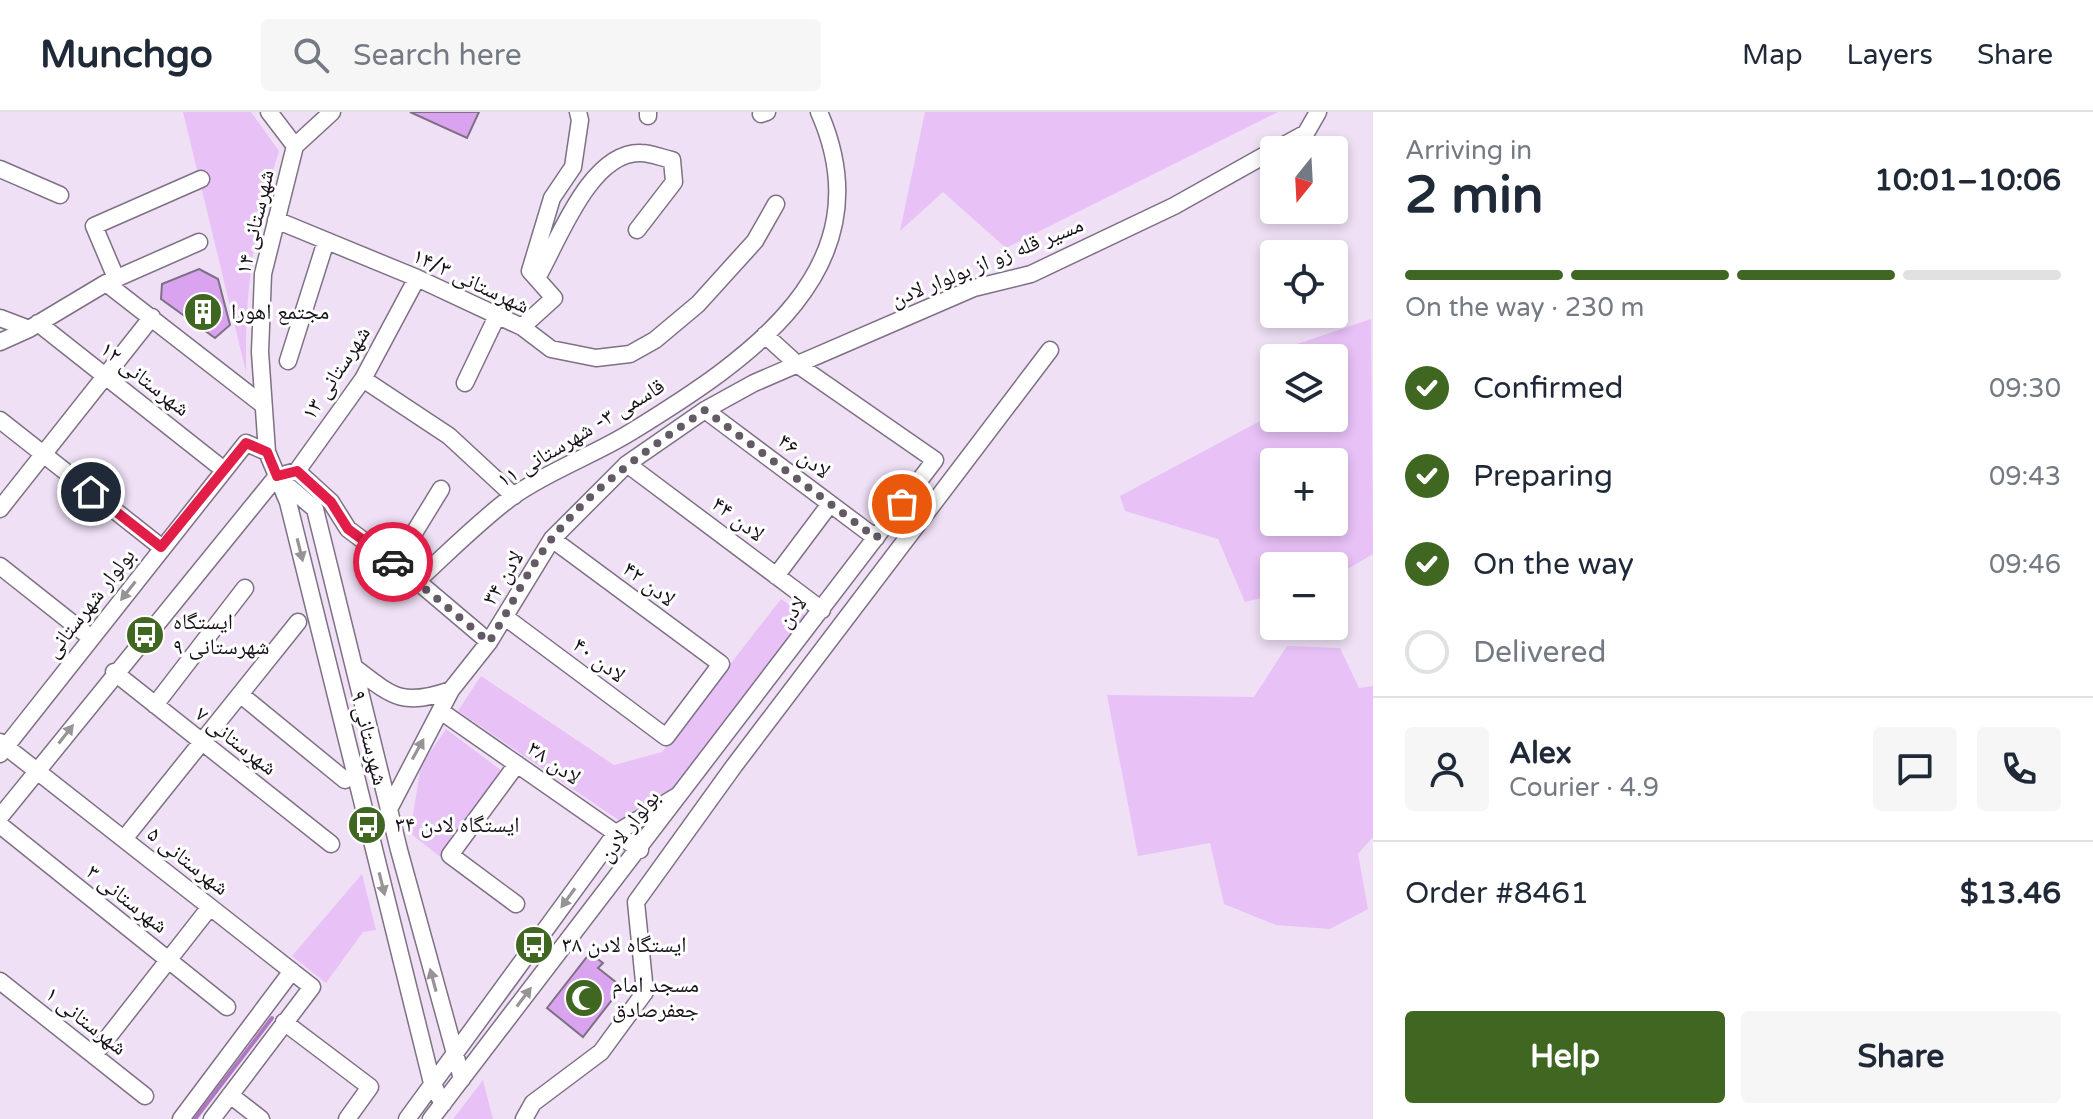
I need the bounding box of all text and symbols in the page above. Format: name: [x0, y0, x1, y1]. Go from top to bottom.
search box: [261, 19, 821, 91]
text: Munchgo: [40, 32, 213, 78]
icon: search: [289, 33, 333, 77]
text: Search here: [353, 37, 522, 74]
text: Map: [1742, 38, 1803, 72]
text: Layers: [1847, 38, 1933, 72]
text: Share: [1977, 38, 2053, 72]
text: Arriving in: [1405, 135, 1532, 166]
north arrow: [1260, 136, 1348, 224]
map controls: [1260, 136, 1348, 640]
text: 10:01–10:06: [1874, 162, 2061, 199]
text: 2 min: [1405, 164, 1544, 227]
street label: شهرستانی ۱۴: [230, 167, 280, 277]
street label: مسیر قله زو از بولوار لادن: [887, 211, 1087, 313]
button: locate: [1260, 240, 1348, 328]
street label: شهرستانی ۱۴/۳: [408, 243, 534, 319]
building icon: مجتمع اهورا: [182, 291, 224, 333]
text: On the way · 230 m: [1405, 292, 1644, 323]
place label: مجتمع اهورا: [231, 299, 329, 325]
street label: شهرستانی ۱۳: [296, 321, 376, 425]
street label: شهرستانی ۱۲: [95, 336, 195, 422]
button: layers: [1260, 344, 1348, 432]
icon: check: [1405, 366, 1449, 410]
text: Confirmed: [1473, 370, 1624, 407]
street label: قاسمی ۳- شهرستانی ۱۱: [493, 373, 669, 493]
text: 09:30: [1989, 373, 2061, 404]
street label: لادن ۴۶: [773, 428, 835, 484]
button: +: [1260, 448, 1348, 536]
icon: check: [1405, 454, 1449, 498]
pin: [57, 458, 125, 526]
text: Preparing: [1473, 458, 1613, 495]
text: 09:43: [1989, 461, 2061, 492]
icon: home: [69, 470, 113, 514]
pin: [868, 470, 936, 538]
icon: bag: [880, 482, 924, 526]
street label: لادن ۴۴: [707, 491, 769, 547]
courier: [353, 522, 433, 602]
one-way arrow: [294, 538, 306, 563]
icon: car: [371, 540, 415, 584]
icon: check: [1405, 542, 1449, 586]
street label: بولوار شهرستانی: [39, 543, 141, 663]
street label: لادن ۳۴: [477, 546, 529, 610]
text: On the way: [1473, 546, 1634, 583]
text: 09:46: [1989, 549, 2061, 580]
button: −: [1260, 552, 1348, 640]
street label: لادن ۴۲: [618, 556, 680, 612]
one-way arrow: [120, 581, 136, 601]
street label: لادن: [772, 591, 812, 633]
place label: ایستگاه شهرستانی ۹: [173, 609, 269, 660]
bus stop icon: ایستگاه شهرستانی ۹: [124, 614, 166, 656]
street label: لادن ۴۰: [568, 632, 630, 688]
text: Delivered: [1473, 634, 1607, 671]
street label: شهرستانی ۹: [345, 688, 393, 788]
street label: شهرستانی ۷: [190, 701, 282, 781]
one-way arrow: [57, 724, 74, 744]
button: person: [1405, 727, 1489, 811]
button: chat: [1873, 727, 1957, 811]
button: phone: [1977, 727, 2061, 811]
street label: لادن ۳۸: [522, 735, 586, 791]
text: Alex: [1509, 735, 1572, 772]
one-way arrow: [411, 737, 425, 760]
text: Courier · 4.9: [1509, 772, 1659, 803]
street label: بولوار لادن: [593, 785, 665, 867]
bus stop icon: ایستگاه لادن ۳۴: [346, 804, 388, 846]
place label: ایستگاه لادن ۳۴: [395, 812, 520, 838]
street label: شهرستانی ۵: [142, 821, 234, 901]
street label: شهرستانی ۳: [81, 859, 173, 939]
one-way arrow: [377, 872, 389, 897]
text: Order #8461: [1405, 875, 1589, 912]
text: $13.46: [1960, 875, 2061, 912]
one-way arrow: [560, 888, 576, 909]
bus stop icon: ایستگاه لادن ۳۸: [513, 924, 555, 966]
place label: ایستگاه لادن ۳۸: [562, 932, 687, 958]
one-way arrow: [427, 967, 439, 992]
place label: مسجد امام جعفرصادق: [612, 972, 699, 1023]
mosque icon: مسجد امام جعفرصادق: [563, 977, 605, 1019]
street label: شهرستانی ۱: [40, 981, 132, 1061]
one-way arrow: [516, 986, 532, 1008]
button: Help: [1405, 1011, 1725, 1103]
button: Share: [1741, 1011, 2061, 1103]

